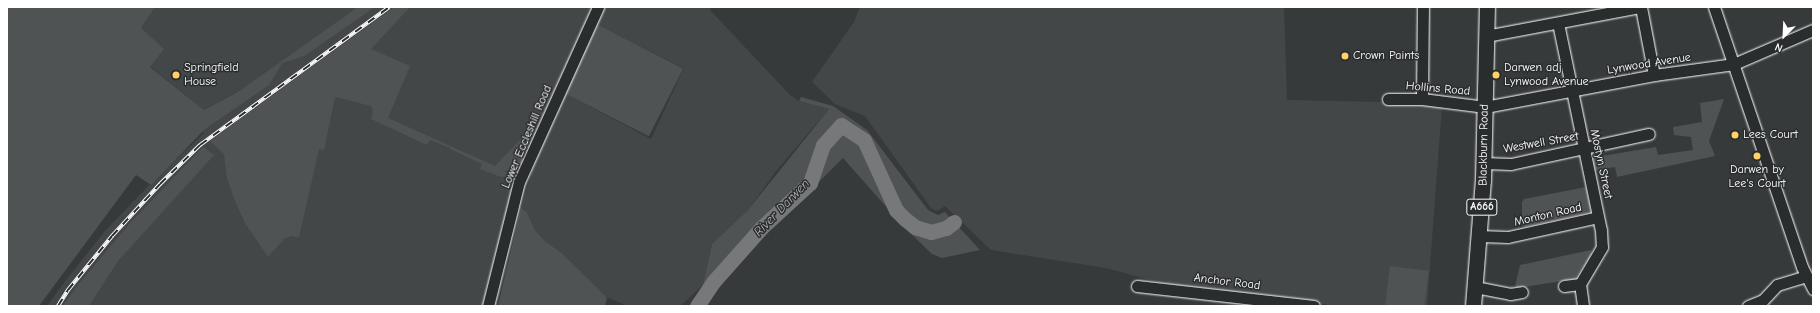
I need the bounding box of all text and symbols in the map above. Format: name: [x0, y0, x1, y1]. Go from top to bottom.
north arrow: [1764, 16, 1804, 56]
text: N: [1773, 40, 1785, 55]
place label: Crown Paints: [1353, 49, 1419, 63]
street label: Lynwood Avenue: [1606, 50, 1692, 78]
marker: Crown Paints: [1340, 51, 1350, 61]
place label: Springfield House: [184, 61, 239, 89]
place label: Darwen adj Lynwood Avenue: [1504, 61, 1589, 89]
marker: Springfield House: [171, 70, 181, 80]
marker: Darwen adj Lynwood Avenue: [1491, 70, 1501, 80]
street label: Hollins Road: [1405, 79, 1471, 99]
street label: Lower Eccleshill Road: [499, 83, 555, 191]
street label: Blackburn Road: [1476, 104, 1492, 186]
street label: Mostyn Street: [1587, 128, 1615, 200]
place label: Lees Court: [1743, 128, 1798, 142]
street label: Westwell Street: [1502, 129, 1580, 157]
marker: Lees Court: [1730, 130, 1740, 140]
marker: Darwen by Lee's Court: [1752, 151, 1762, 161]
place label: Darwen by Lee's Court: [1728, 163, 1786, 191]
water label: River Darwen: [751, 176, 813, 240]
road number: A666: [1466, 198, 1498, 216]
street label: Monton Road: [1513, 200, 1583, 230]
street label: Anchor Road: [1193, 271, 1261, 293]

